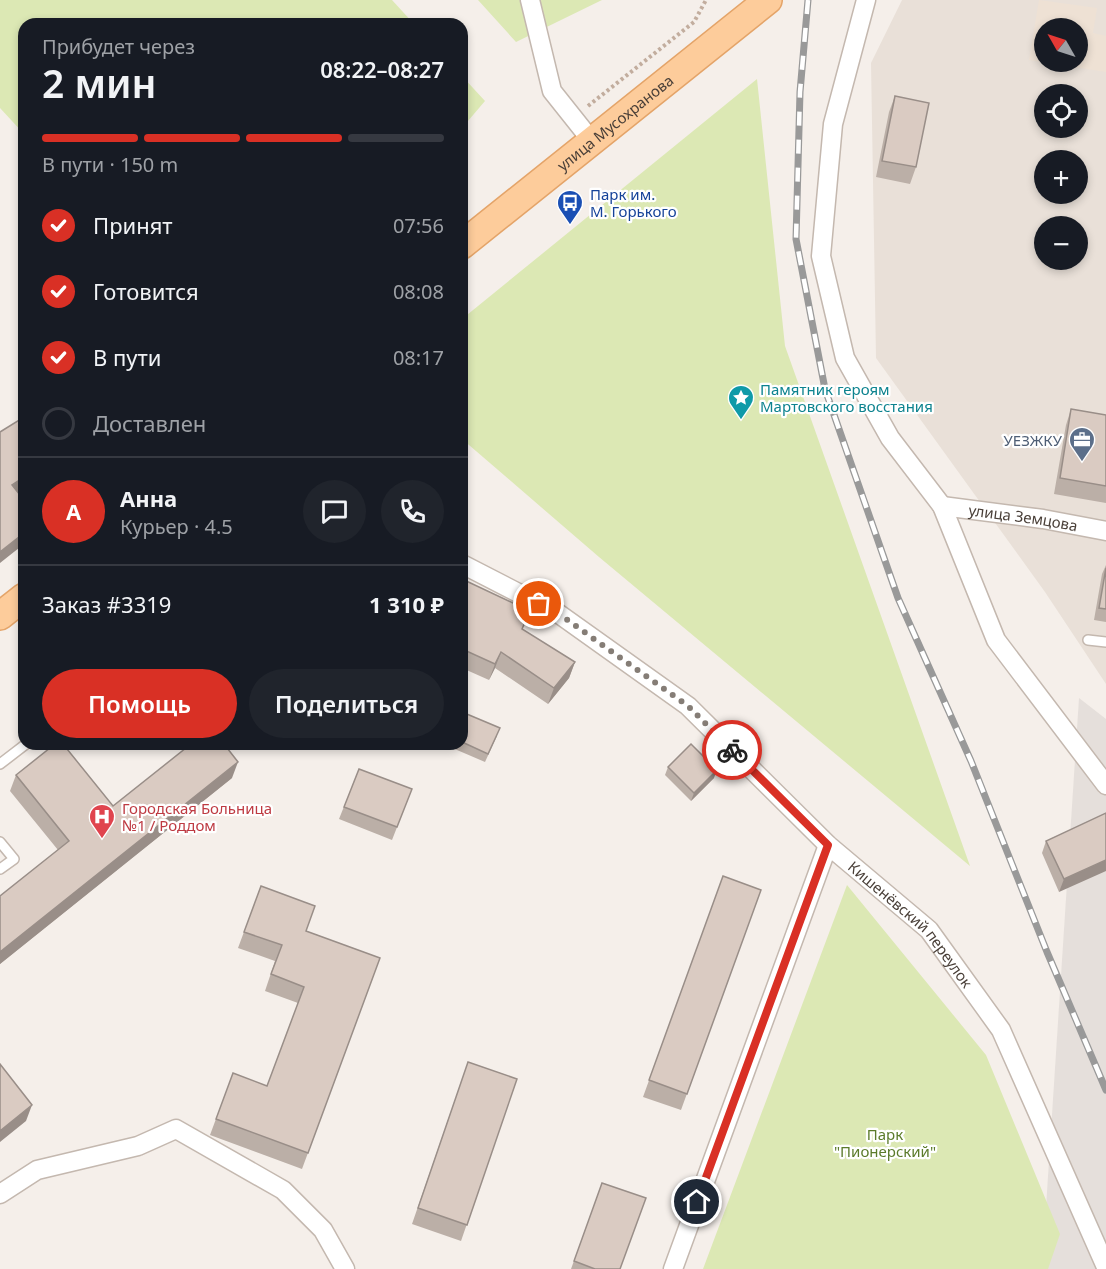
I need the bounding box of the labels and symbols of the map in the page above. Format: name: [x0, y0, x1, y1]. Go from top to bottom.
north arrow: [1034, 18, 1088, 72]
street label: улица Мусохранова: [553, 70, 677, 175]
place label: Парк им. М. Горького: [590, 184, 677, 221]
bus stop icon: Парк им. М. Горького: [555, 188, 585, 226]
place label: Памятник героям Мартовского восстания: [760, 379, 933, 416]
place icon: Памятник героям Мартовского восстания: [726, 383, 756, 421]
office icon: УЕЗЖКУ: [1067, 425, 1097, 463]
place label: УЕЗЖКУ: [1004, 430, 1063, 450]
street label: улица Земцова: [968, 500, 1079, 535]
pin: [513, 578, 564, 629]
courier: [702, 720, 762, 780]
place label: Городская Больница №1 / Роддом: [122, 798, 272, 835]
hospital icon: Городская Больница №1 / Роддом: [87, 802, 117, 840]
street label: Кишенёвский переулок: [844, 856, 977, 992]
park label: Парк "Пионерский": [834, 1124, 936, 1161]
pin: [671, 1176, 722, 1227]

